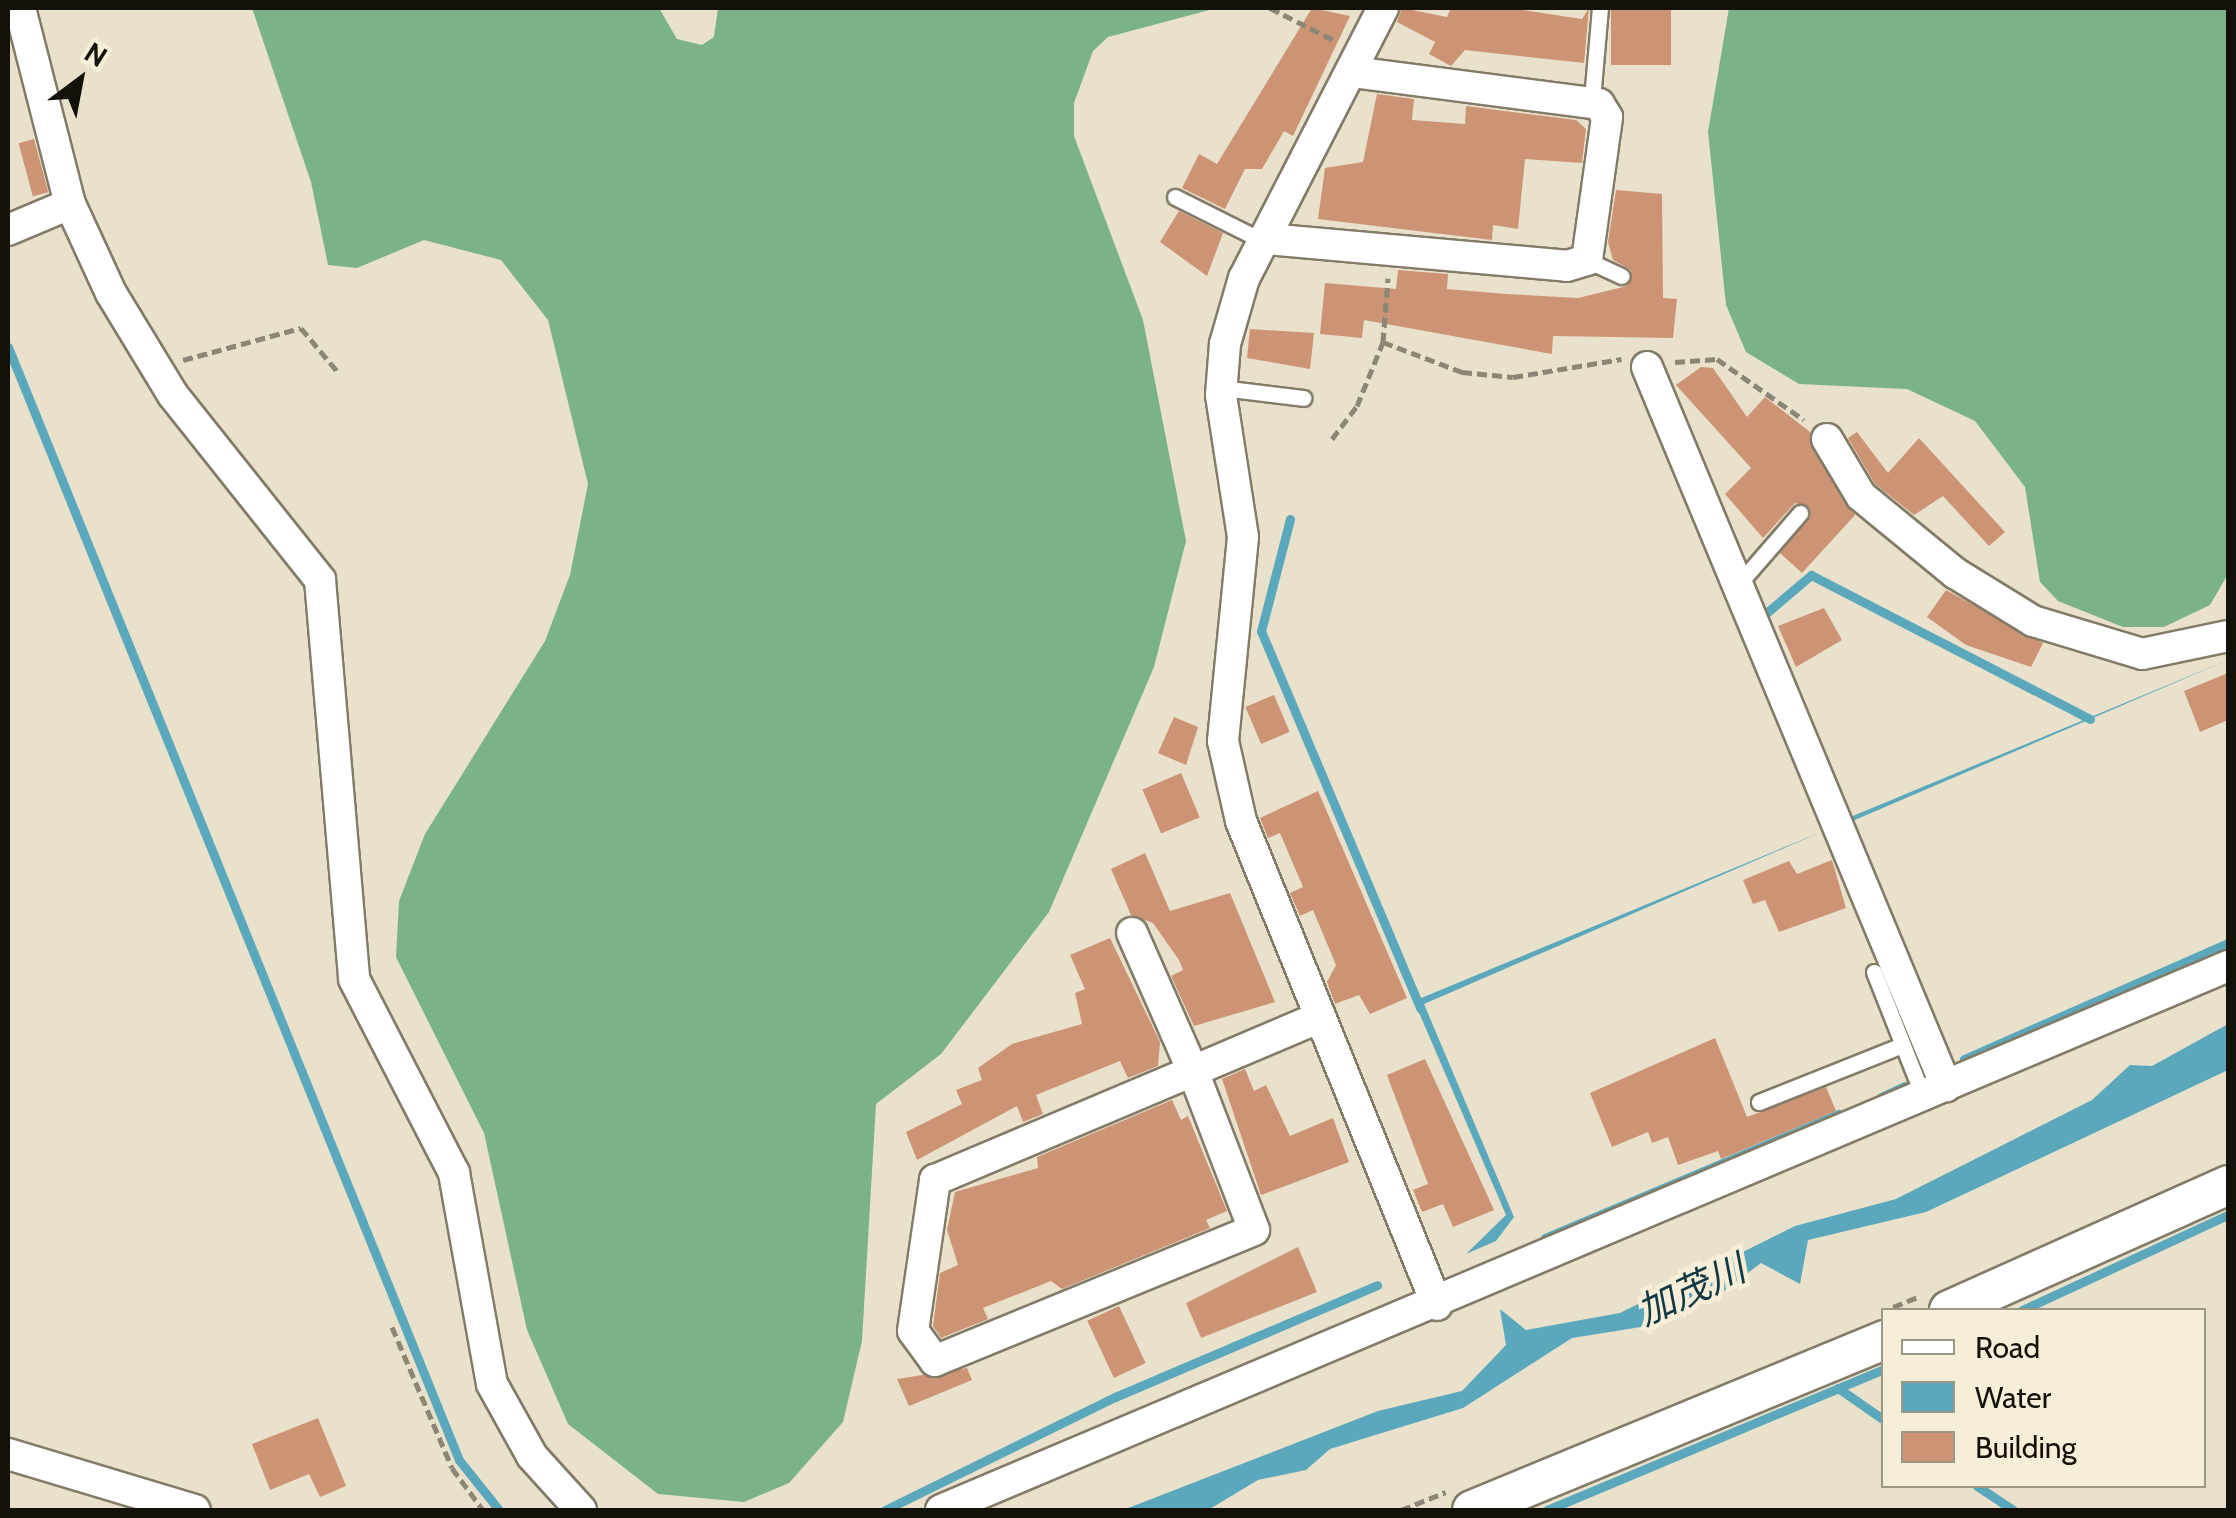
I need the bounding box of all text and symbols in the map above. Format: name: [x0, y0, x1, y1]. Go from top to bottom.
north arrow: [30, 30, 130, 130]
text: N: [78, 35, 113, 74]
water label: 加茂川: [1630, 1245, 1752, 1335]
legend: [1881, 1308, 2206, 1488]
text: Road: [1975, 1329, 2040, 1366]
text: Water: [1975, 1379, 2051, 1416]
text: Building: [1975, 1429, 2077, 1466]

